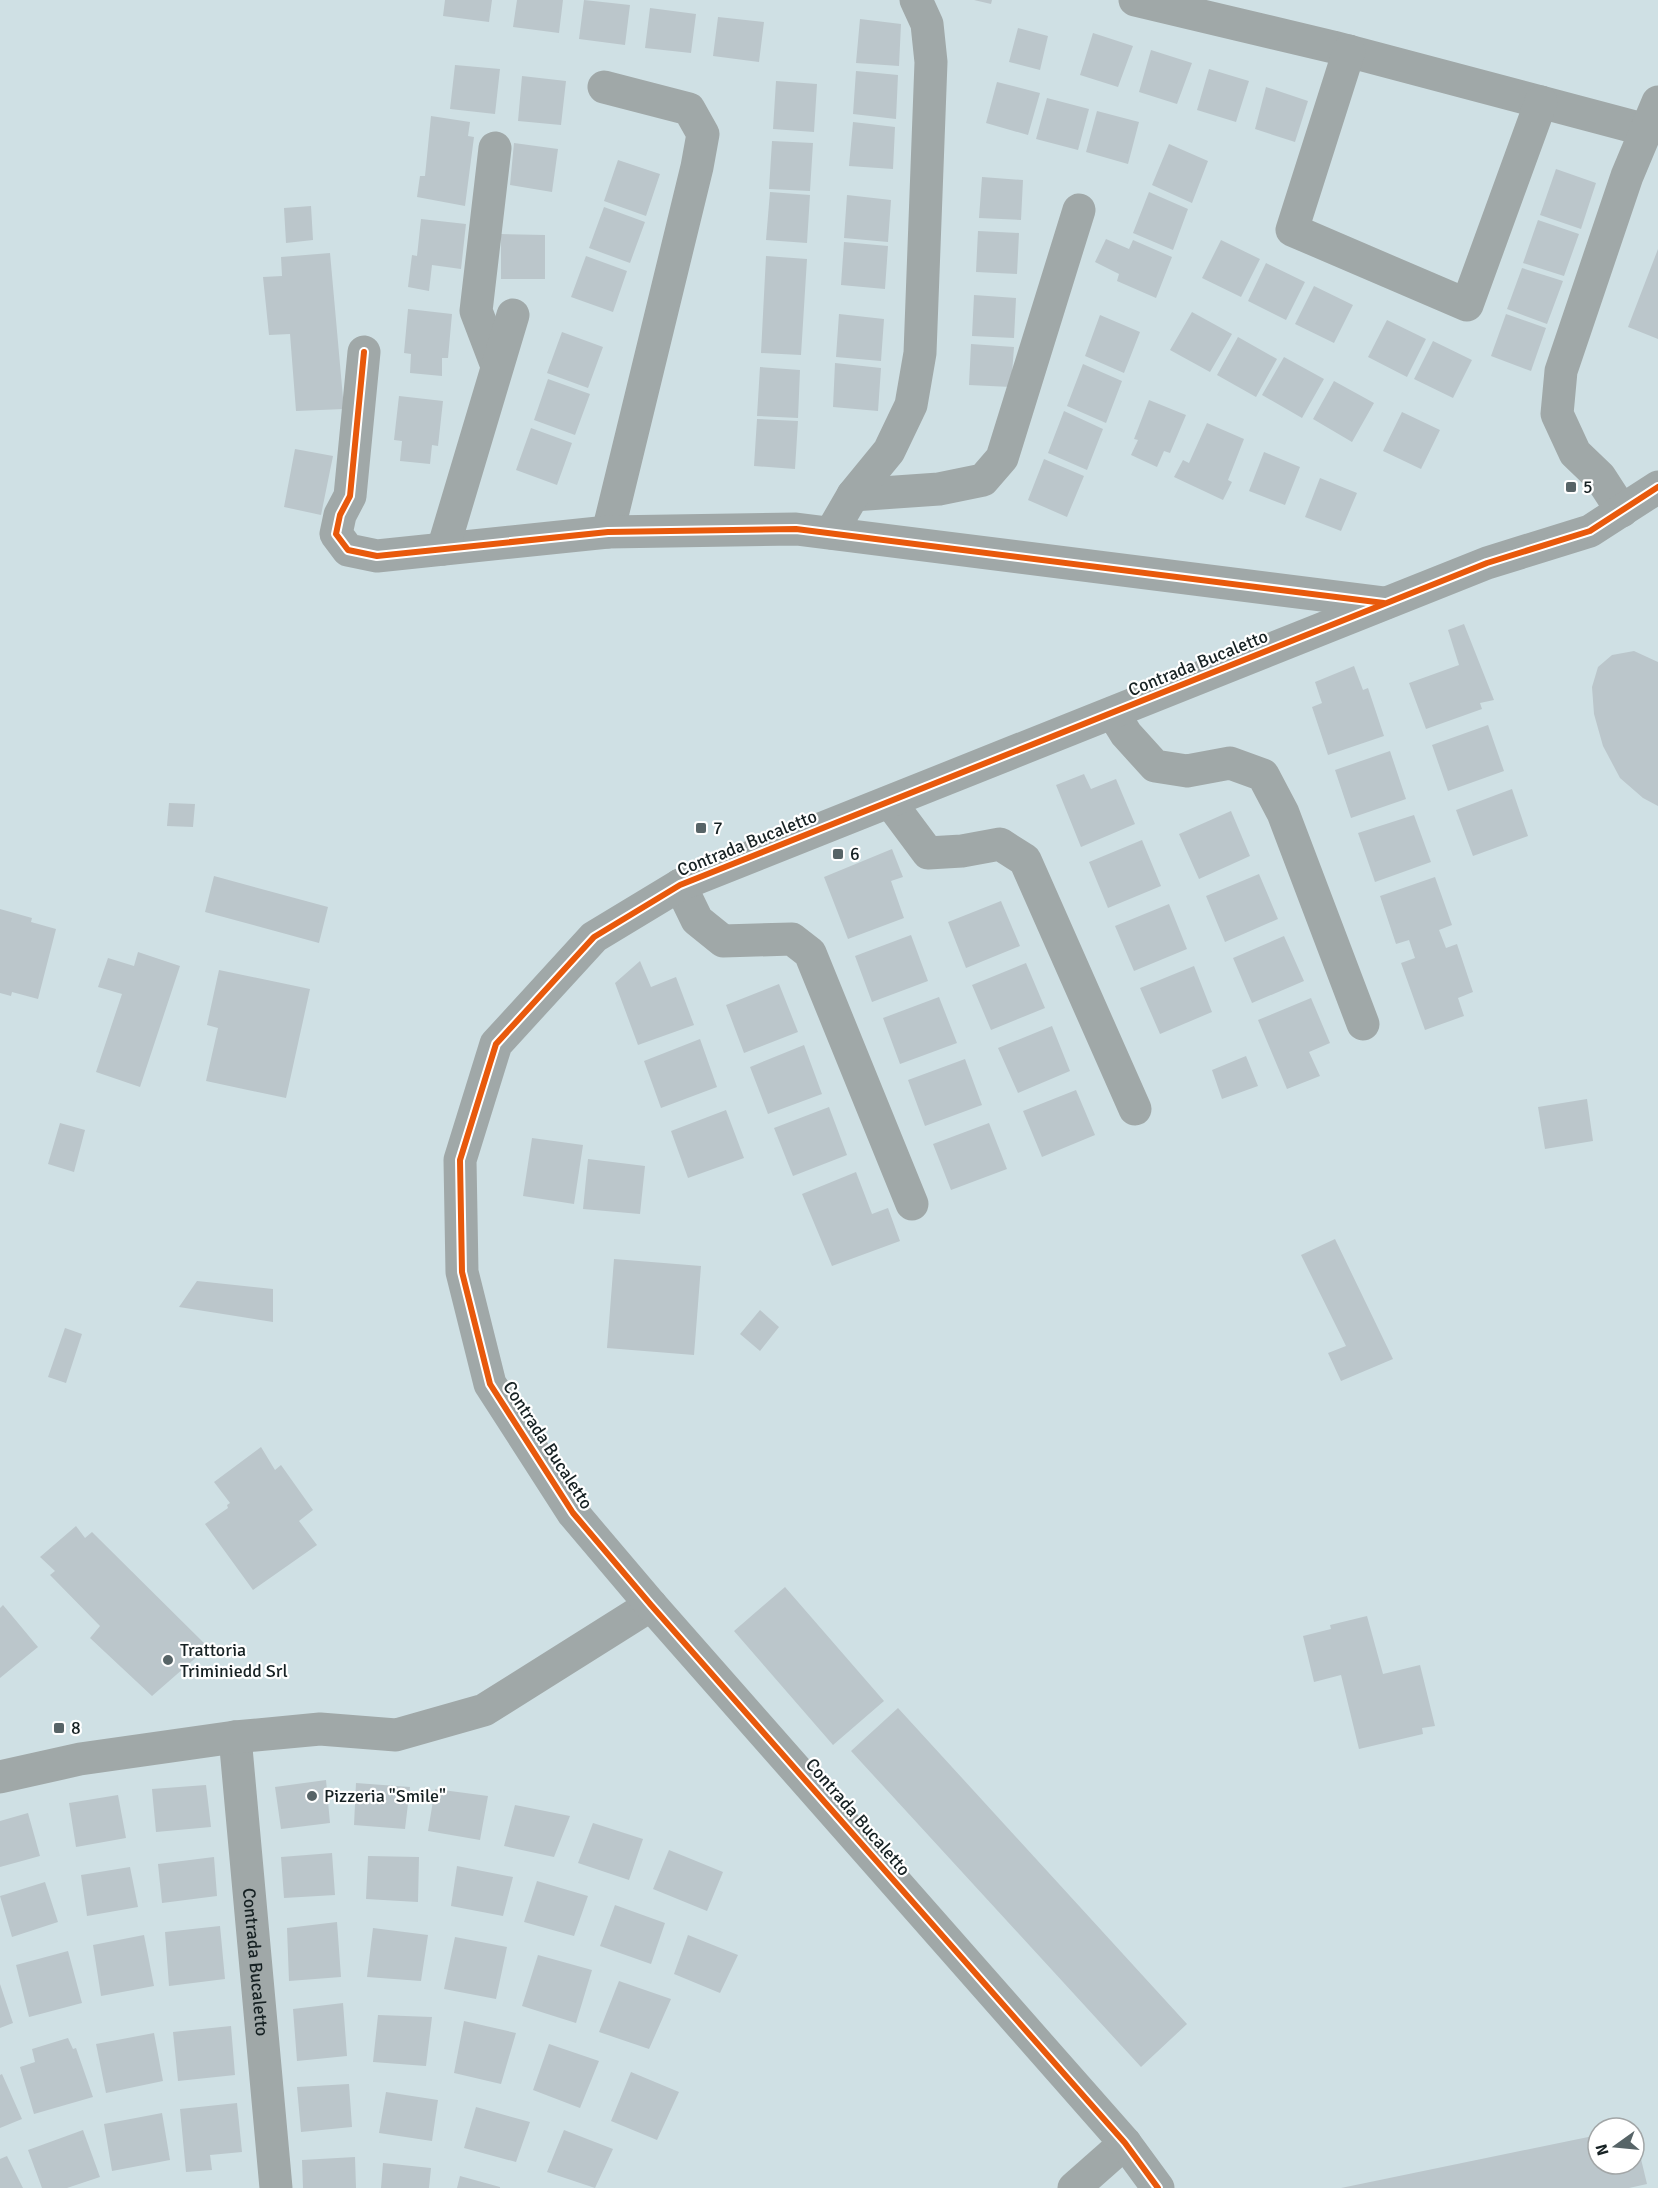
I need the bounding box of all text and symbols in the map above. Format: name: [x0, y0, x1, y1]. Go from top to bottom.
place label: 5: [1583, 476, 1593, 498]
marker: 5: [1564, 480, 1578, 494]
street label: Contrada Bucaletto: [1125, 625, 1271, 701]
street label: Contrada Bucaletto: [674, 805, 820, 881]
place label: 7: [713, 817, 723, 839]
marker: 7: [694, 821, 708, 835]
place label: 6: [850, 843, 860, 865]
marker: 6: [831, 847, 845, 861]
street label: Contrada Bucaletto: [498, 1377, 598, 1513]
place label: Trattoria Triminiedd Srl: [180, 1639, 288, 1682]
marker: Trattoria Triminiedd Srl: [161, 1653, 175, 1667]
place label: 8: [71, 1717, 81, 1739]
marker: 8: [52, 1721, 66, 1735]
street label: Contrada Bucaletto: [801, 1754, 915, 1880]
place label: Pizzeria "Smile": [324, 1785, 446, 1807]
marker: Pizzeria "Smile": [305, 1789, 319, 1803]
street label: Contrada Bucaletto: [238, 1887, 273, 2037]
north arrow: [1586, 2116, 1646, 2176]
text: N: [1591, 2142, 1614, 2158]

